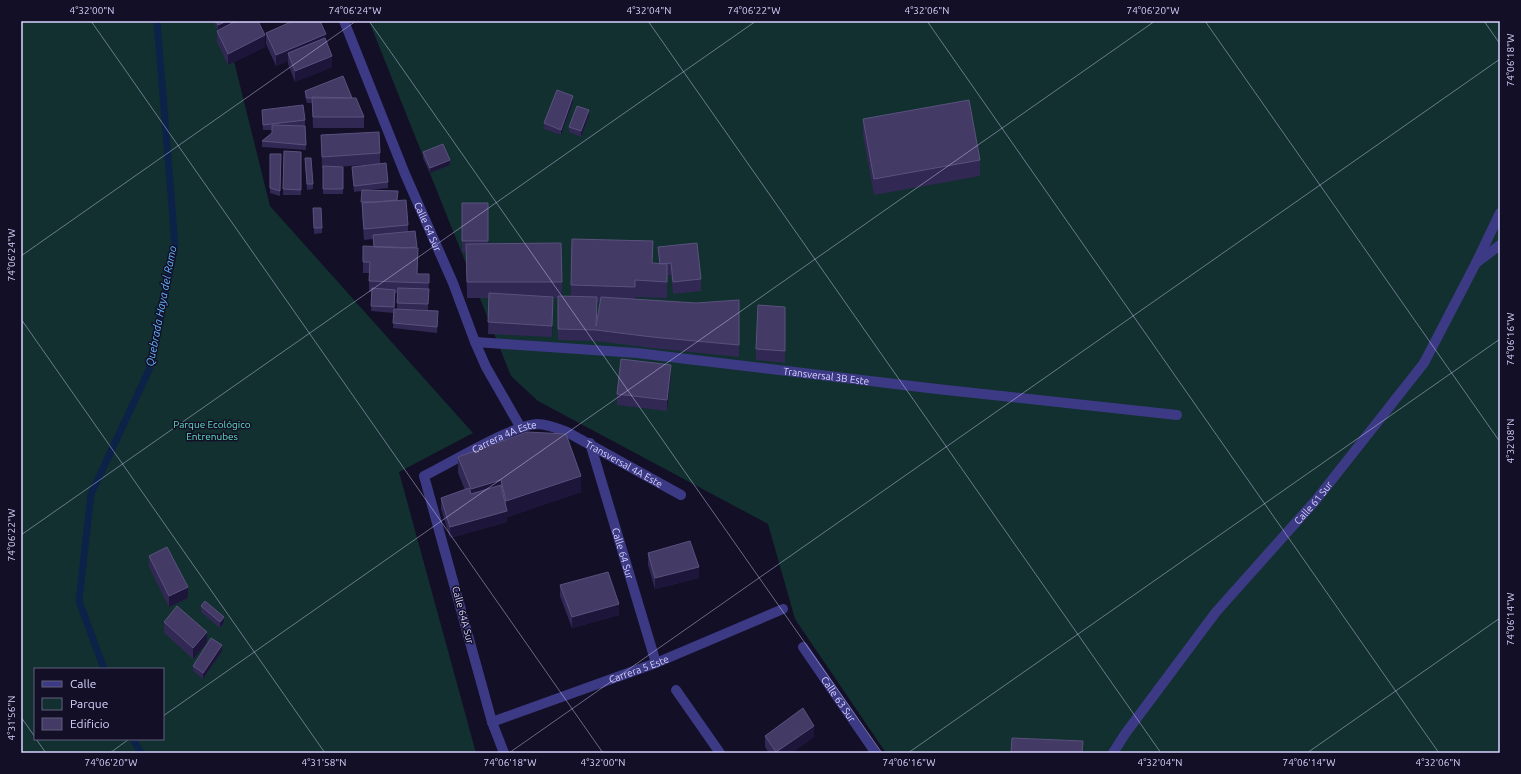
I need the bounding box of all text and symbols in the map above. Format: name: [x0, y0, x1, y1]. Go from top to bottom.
text: 4°32'00"N: [70, 5, 114, 16]
text: 74°06'24"W: [329, 5, 381, 16]
text: 4°32'04"N: [627, 5, 671, 16]
text: 74°06'22"W: [728, 5, 780, 16]
text: 4°32'06"N: [905, 5, 949, 16]
text: 74°06'20"W: [1127, 5, 1179, 16]
text: 74°06'18"W: [1505, 34, 1516, 86]
street label: Calle 64 Sur: [412, 200, 444, 253]
text: 74°06'24"W: [6, 229, 17, 281]
water label: Quebrada Haya del Ramo: [143, 245, 179, 367]
text: 74°06'16"W: [1505, 313, 1516, 365]
street label: Transversal 3B Este: [783, 365, 870, 386]
street label: Carrera 4A Este: [470, 418, 537, 455]
park label: Parque Ecológico Entrenubes: [173, 419, 251, 442]
text: 4°32'08"N: [1505, 419, 1516, 463]
street label: Transversal 4A Este: [584, 438, 665, 489]
street label: Calle 61 Sur: [1292, 479, 1334, 526]
text: 74°06'22"W: [6, 509, 17, 561]
street label: Calle 64 Sur: [610, 526, 636, 580]
street label: Calle 64A Sur: [450, 585, 476, 645]
text: 74°06'14"W: [1505, 593, 1516, 645]
street label: Carrera 5 Este: [607, 653, 670, 685]
legend: [34, 668, 164, 740]
street label: Calle 63 Sur: [819, 674, 858, 724]
text: Calle: [70, 677, 96, 690]
text: 4°31'56"N: [6, 696, 17, 740]
text: Parque: [70, 697, 108, 710]
text: Edificio: [70, 717, 110, 730]
text: 74°06'20"W: [85, 757, 137, 768]
text: 4°31'58"N: [302, 757, 346, 768]
text: 74°06'18"W: [484, 757, 536, 768]
text: 4°32'00"N: [581, 757, 625, 768]
text: 74°06'16"W: [883, 757, 935, 768]
text: 4°32'04"N: [1138, 757, 1182, 768]
text: 74°06'14"W: [1283, 757, 1335, 768]
text: 4°32'06"N: [1416, 757, 1460, 768]

